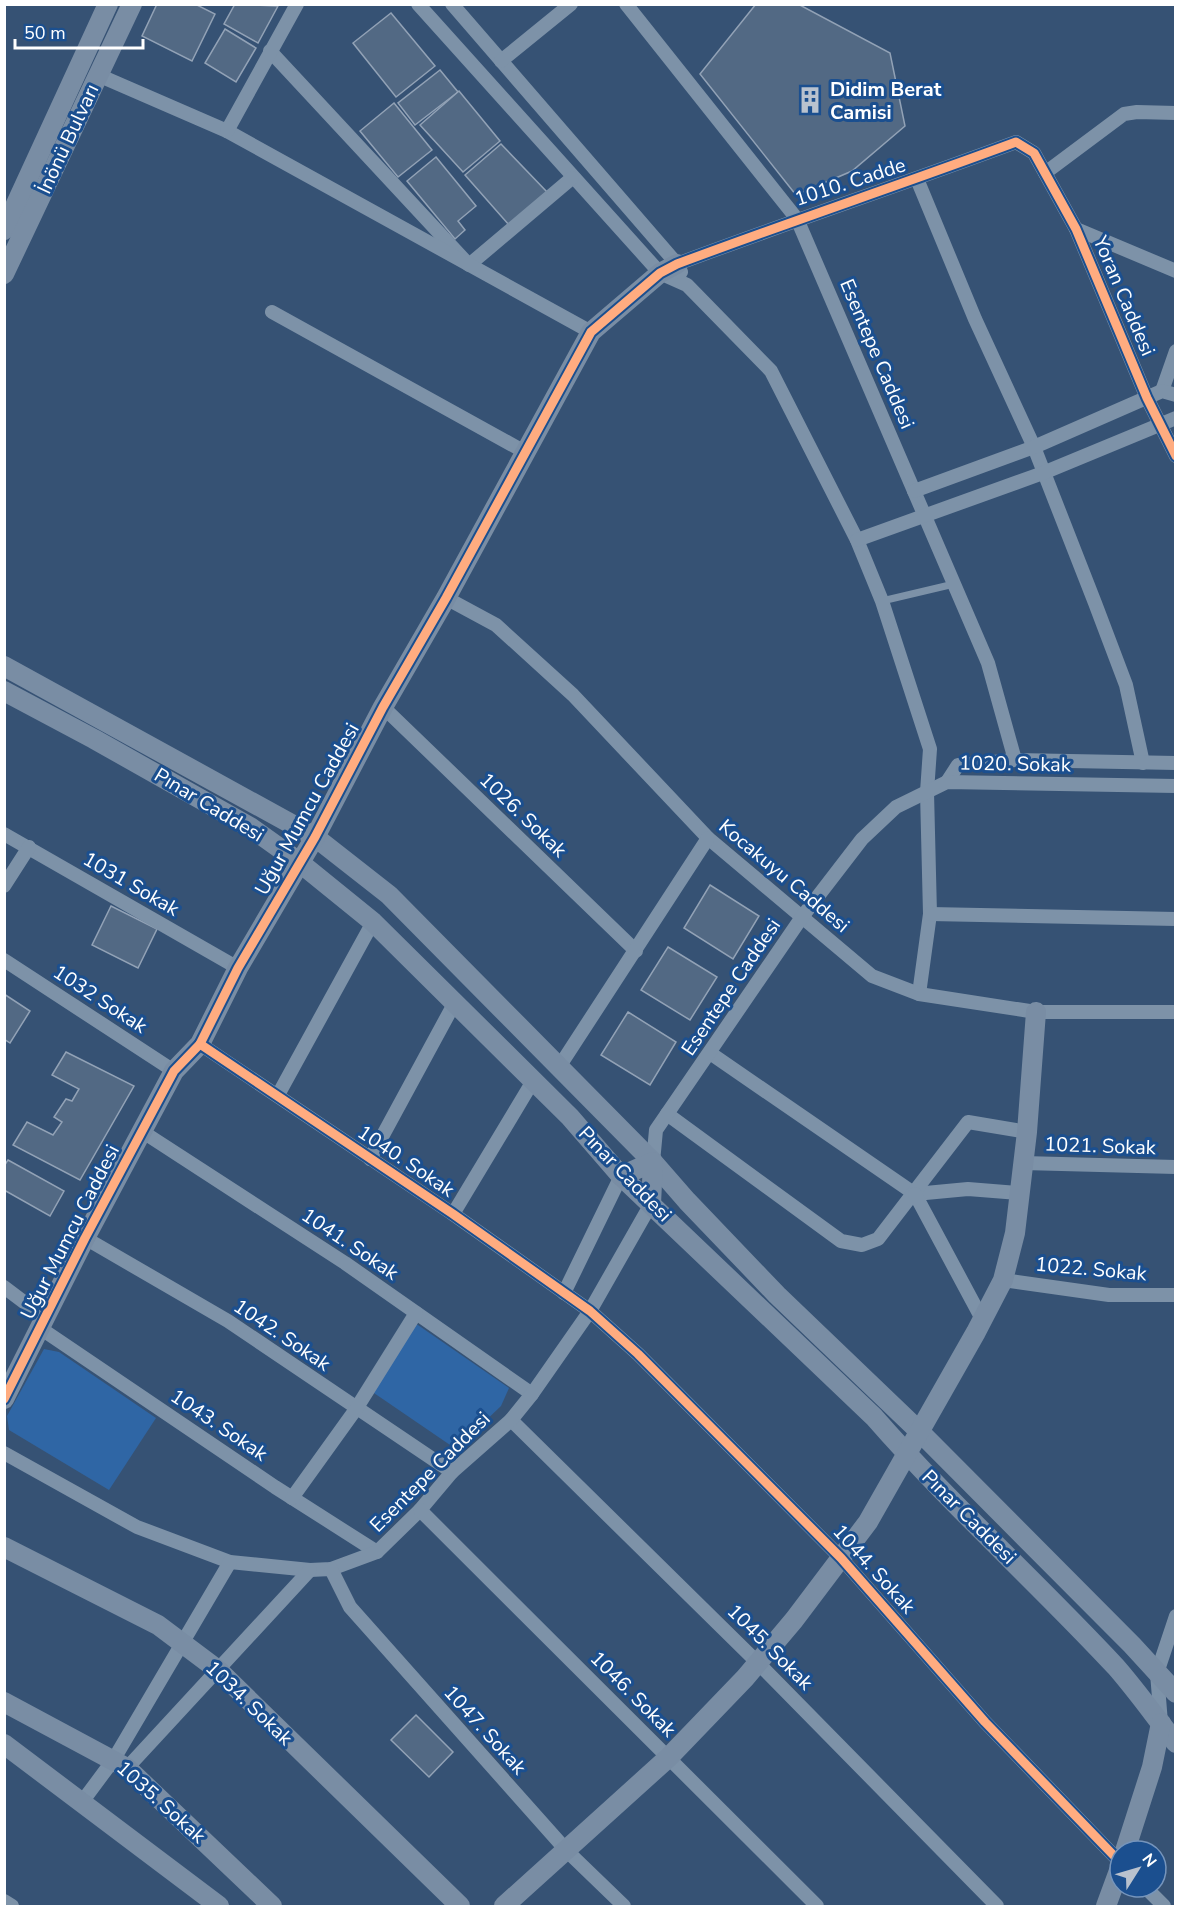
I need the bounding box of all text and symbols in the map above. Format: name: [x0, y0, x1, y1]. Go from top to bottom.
scale bar: [15, 12, 142, 50]
text: 50 m: [24, 21, 66, 45]
place label: Didim Berat Camisi: [830, 76, 942, 126]
street label: İnönü Bulvarı: [31, 80, 105, 198]
building icon: Didim Berat Camisi: [795, 85, 825, 115]
street label: 1010. Cadde: [791, 151, 909, 213]
street label: Yoran Caddesi: [1086, 231, 1161, 360]
street label: Esentepe Caddesi: [833, 275, 921, 433]
street label: Uğur Mumcu Caddesi: [248, 718, 366, 900]
street label: 1020. Sokak: [959, 750, 1072, 778]
street label: Pınar Caddesi: [149, 762, 269, 848]
street label: 1026. Sokak: [473, 767, 573, 864]
street label: Kocakuyu Caddesi: [713, 813, 855, 939]
street label: 1031 Sokak: [78, 846, 185, 923]
street label: Esentepe Caddesi: [675, 913, 787, 1061]
street label: 1032 Sokak: [48, 959, 153, 1040]
street label: 1040. Sokak: [352, 1119, 461, 1204]
street label: Pınar Caddesi: [572, 1120, 678, 1228]
street label: 1021. Sokak: [1044, 1131, 1157, 1161]
street label: Uğur Mumcu Caddesi: [14, 1140, 126, 1324]
street label: 1041. Sokak: [296, 1202, 405, 1287]
street label: 1022. Sokak: [1034, 1251, 1149, 1287]
street label: 1042. Sokak: [228, 1293, 337, 1378]
street label: 1043. Sokak: [165, 1383, 274, 1468]
street label: Esentepe Caddesi: [364, 1406, 496, 1538]
street label: Pınar Caddesi: [916, 1464, 1022, 1570]
street label: 1044. Sokak: [827, 1518, 922, 1620]
street label: 1045. Sokak: [721, 1598, 820, 1697]
street label: 1046. Sokak: [584, 1645, 683, 1744]
street label: 1034. Sokak: [199, 1655, 299, 1752]
street label: 1047. Sokak: [438, 1679, 533, 1781]
street label: 1035. Sokak: [110, 1755, 212, 1850]
north arrow: [1108, 1839, 1168, 1899]
text: N: [1137, 1849, 1162, 1872]

